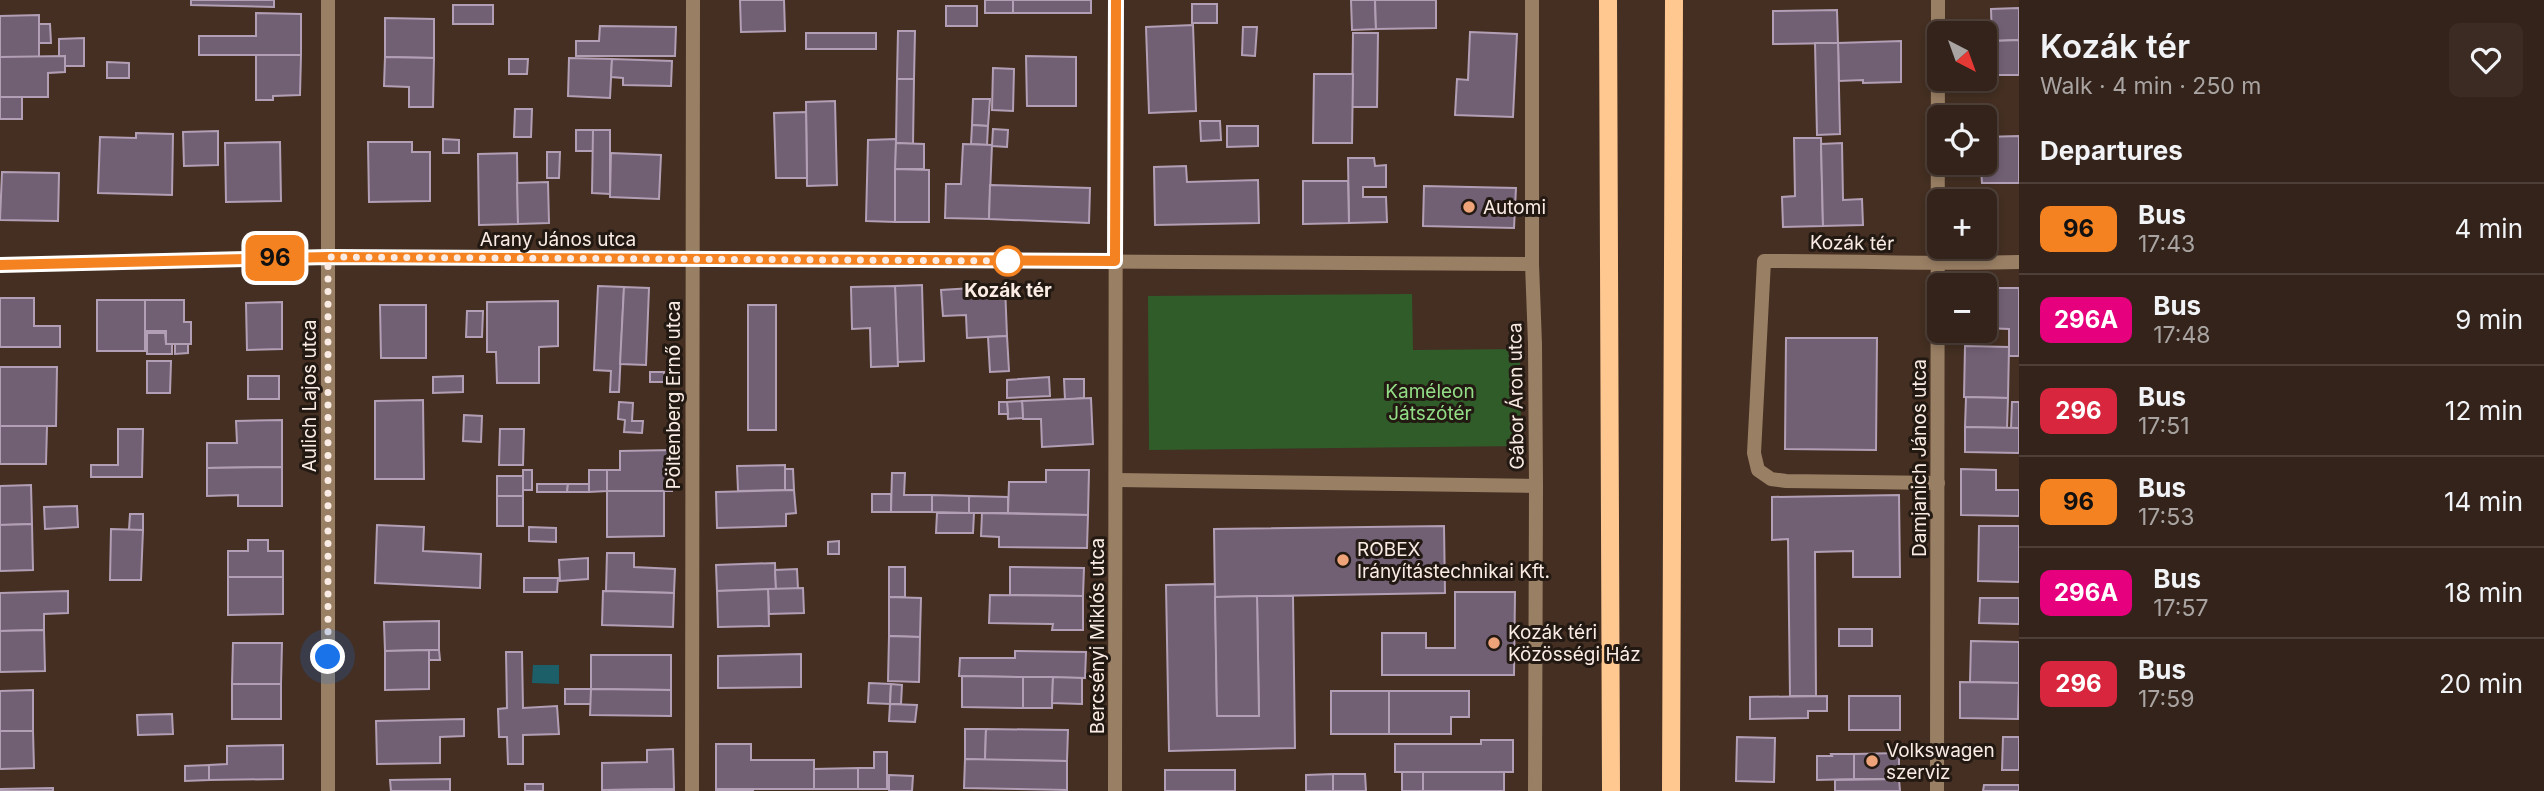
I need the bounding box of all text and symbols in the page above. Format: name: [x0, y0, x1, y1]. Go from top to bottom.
north arrow: [1927, 21, 1997, 91]
map controls: [1927, 21, 1997, 343]
button: heart: [2449, 23, 2523, 97]
text: Kozák tér: [2040, 26, 2190, 66]
text: Walk · 4 min · 250 m: [2040, 72, 2262, 100]
button: locate: [1927, 105, 1997, 175]
text: Departures: [2040, 135, 2183, 166]
button: +: [1927, 189, 1997, 259]
place label: Automi: [1483, 196, 1546, 219]
marker: Automi: [1461, 199, 1477, 215]
text: Bus: [2138, 199, 2186, 230]
text: 4 min: [2454, 213, 2523, 244]
text: 96: [2063, 214, 2094, 243]
street label: Arany János utca: [480, 228, 636, 251]
text: 17:43: [2138, 230, 2195, 258]
street label: Kozák tér: [1810, 231, 1894, 255]
line badge: 96: [244, 235, 306, 281]
text: 96: [259, 243, 291, 272]
marker: Kozák tér: [993, 246, 1023, 276]
button: −: [1927, 273, 1997, 343]
place label: Kozák tér: [964, 279, 1052, 302]
text: Bus: [2153, 290, 2201, 321]
street label: Pöltenberg Ernő utca: [662, 301, 685, 490]
text: 9 min: [2455, 304, 2523, 335]
text: 296A: [2054, 305, 2118, 334]
street label: Aulich Lajos utca: [298, 320, 321, 472]
text: 17:48: [2153, 321, 2211, 349]
street label: Gábor Áron utca: [1502, 322, 1529, 470]
street label: Damjanich János utca: [1908, 359, 1931, 557]
park label: Kaméleon Játszótér: [1385, 380, 1475, 425]
text: Bus: [2138, 381, 2186, 412]
text: 12 min: [2445, 395, 2523, 426]
text: 296: [2055, 396, 2102, 425]
text: 17:51: [2138, 412, 2190, 440]
text: Bus: [2138, 472, 2186, 503]
text: 14 min: [2444, 486, 2523, 517]
text: 96: [2063, 487, 2094, 516]
text: 17:53: [2138, 503, 2194, 531]
street label: Bercsényi Miklós utca: [1086, 538, 1109, 734]
place label: ROBEX Irányítástechnikai Kft.: [1357, 538, 1550, 583]
marker: ROBEX Irányítástechnikai Kft.: [1335, 552, 1351, 568]
text: Bus: [2153, 563, 2201, 594]
text: 18 min: [2445, 577, 2523, 608]
text: 296A: [2054, 578, 2118, 607]
text: 17:57: [2153, 594, 2208, 622]
place label: Kozák téri Közösségi Ház: [1508, 621, 1641, 666]
marker: Kozák téri Közösségi Ház: [1486, 635, 1502, 651]
your location: [310, 639, 345, 674]
text: Bus: [2138, 654, 2186, 685]
text: 20 min: [2439, 668, 2523, 699]
text: 296: [2055, 669, 2102, 698]
text: 17:59: [2138, 685, 2194, 713]
place label: Volkswagen szerviz: [1886, 739, 1995, 784]
marker: Volkswagen szerviz: [1864, 753, 1880, 769]

